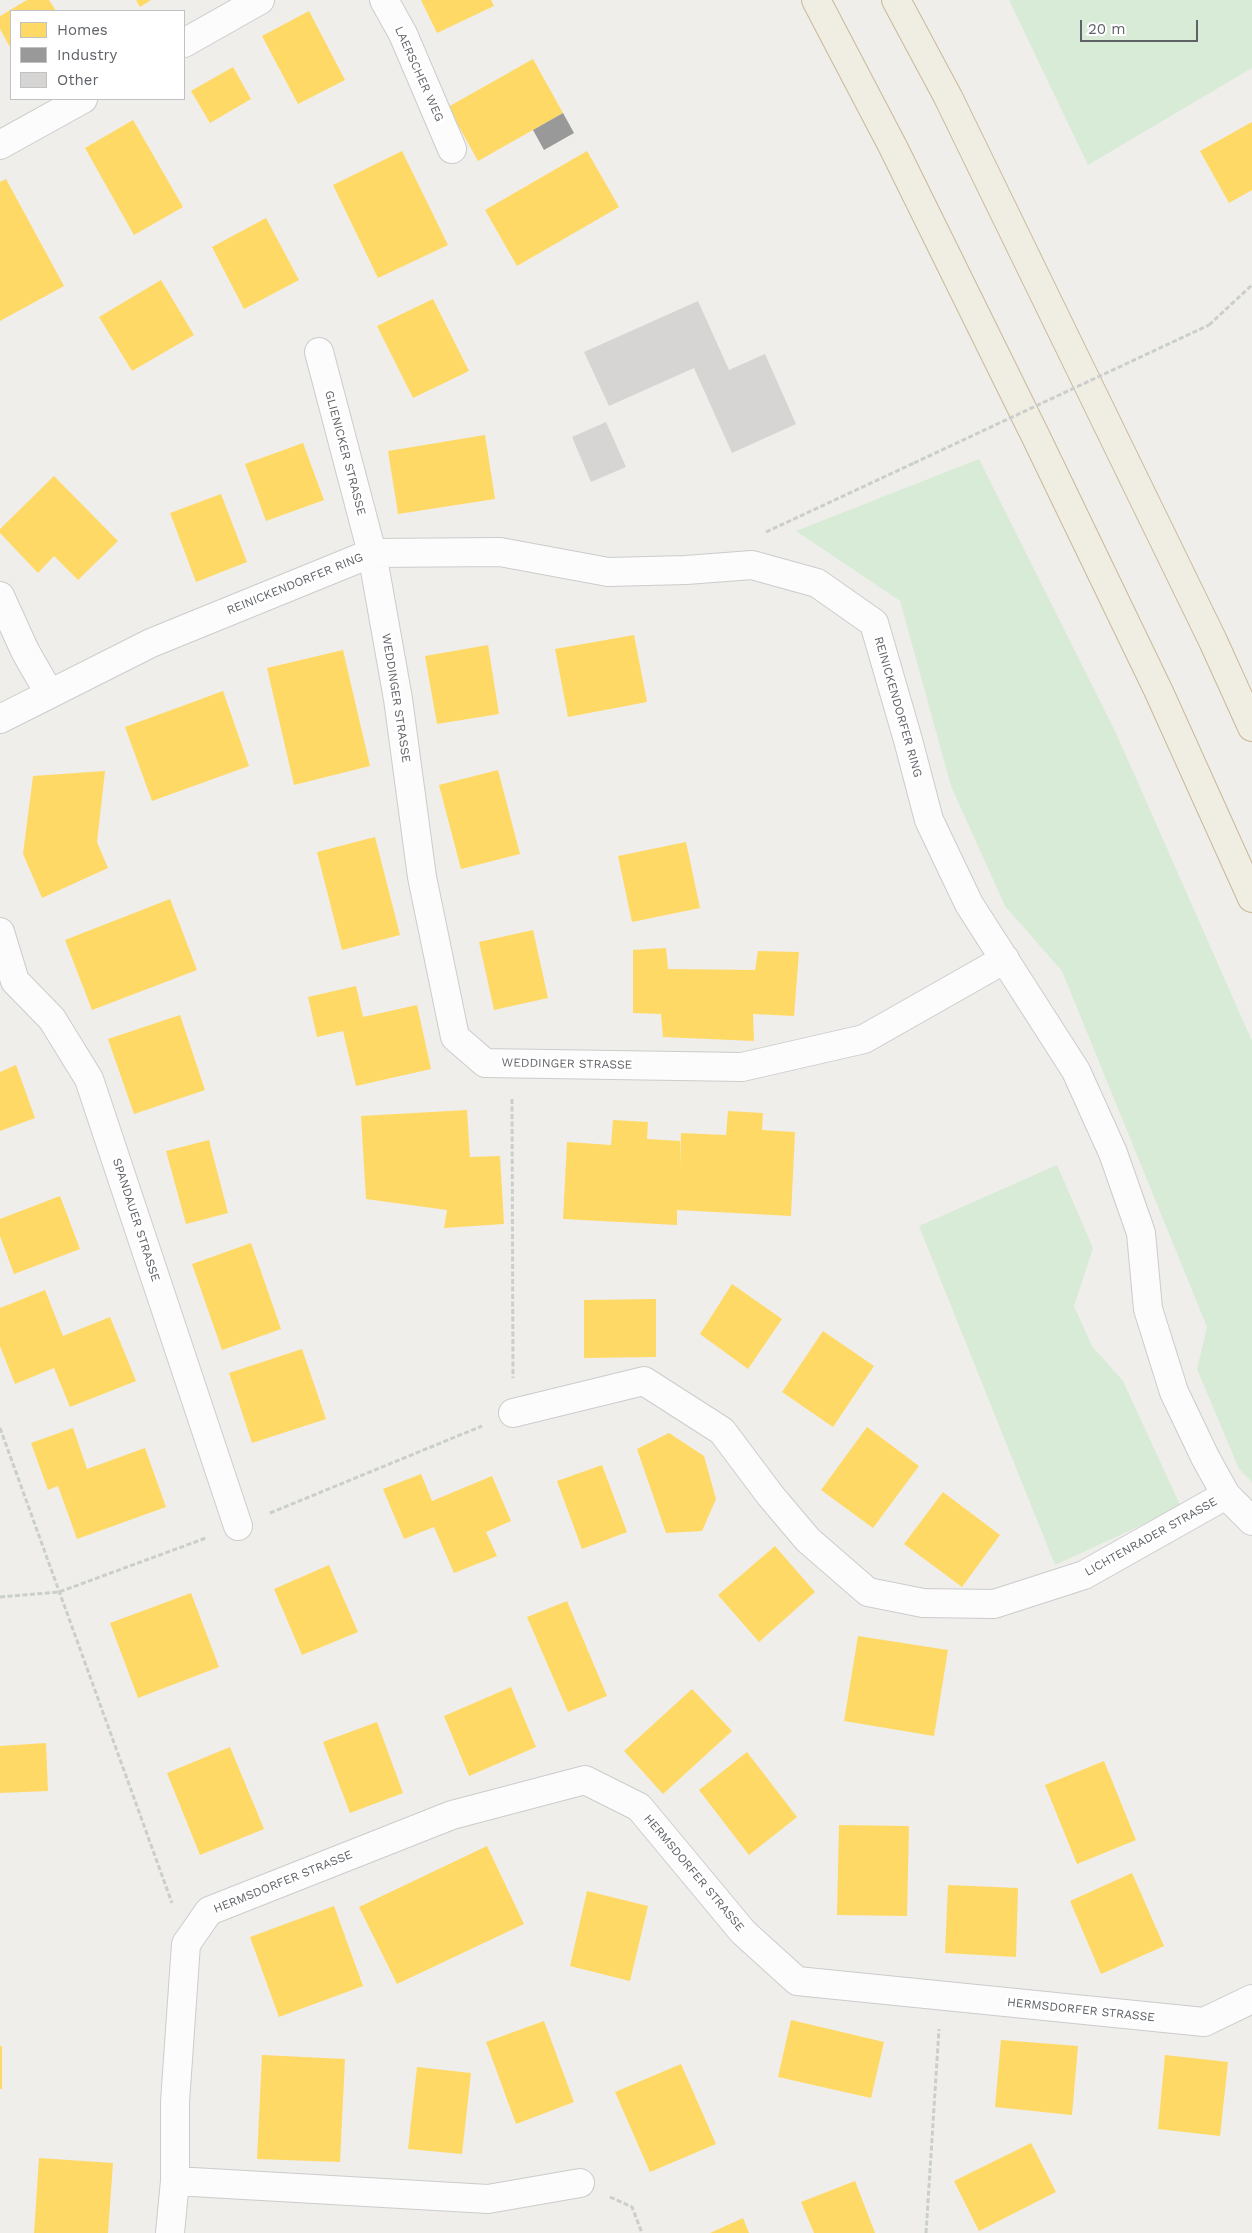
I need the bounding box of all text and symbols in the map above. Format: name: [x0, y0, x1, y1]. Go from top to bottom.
legend: [10, 10, 185, 100]
scale bar: [1082, 10, 1200, 42]
text: 20 m: [1088, 20, 1126, 38]
text: Homes: [57, 21, 108, 39]
street label: LAERSCHER WEG: [391, 24, 447, 124]
text: Industry: [57, 46, 117, 64]
text: Other: [57, 71, 99, 89]
street label: GLIENICKER STRASSE: [321, 389, 369, 517]
street label: REINICKENDORFER RING: [225, 550, 365, 618]
street label: WEDDINGER STRASSE: [379, 632, 413, 764]
street label: REINICKENDORFER RING: [871, 635, 925, 779]
street label: WEDDINGER STRASSE: [502, 1056, 632, 1072]
street label: SPANDAUER STRASSE: [109, 1157, 163, 1283]
street label: LICHTENRADER STRASSE: [1082, 1495, 1220, 1579]
street label: HERMSDORFER STRASSE: [641, 1812, 747, 1934]
street label: HERMSDORFER STRASSE: [211, 1848, 355, 1916]
street label: HERMSDORFER STRASSE: [1006, 1995, 1156, 2025]

